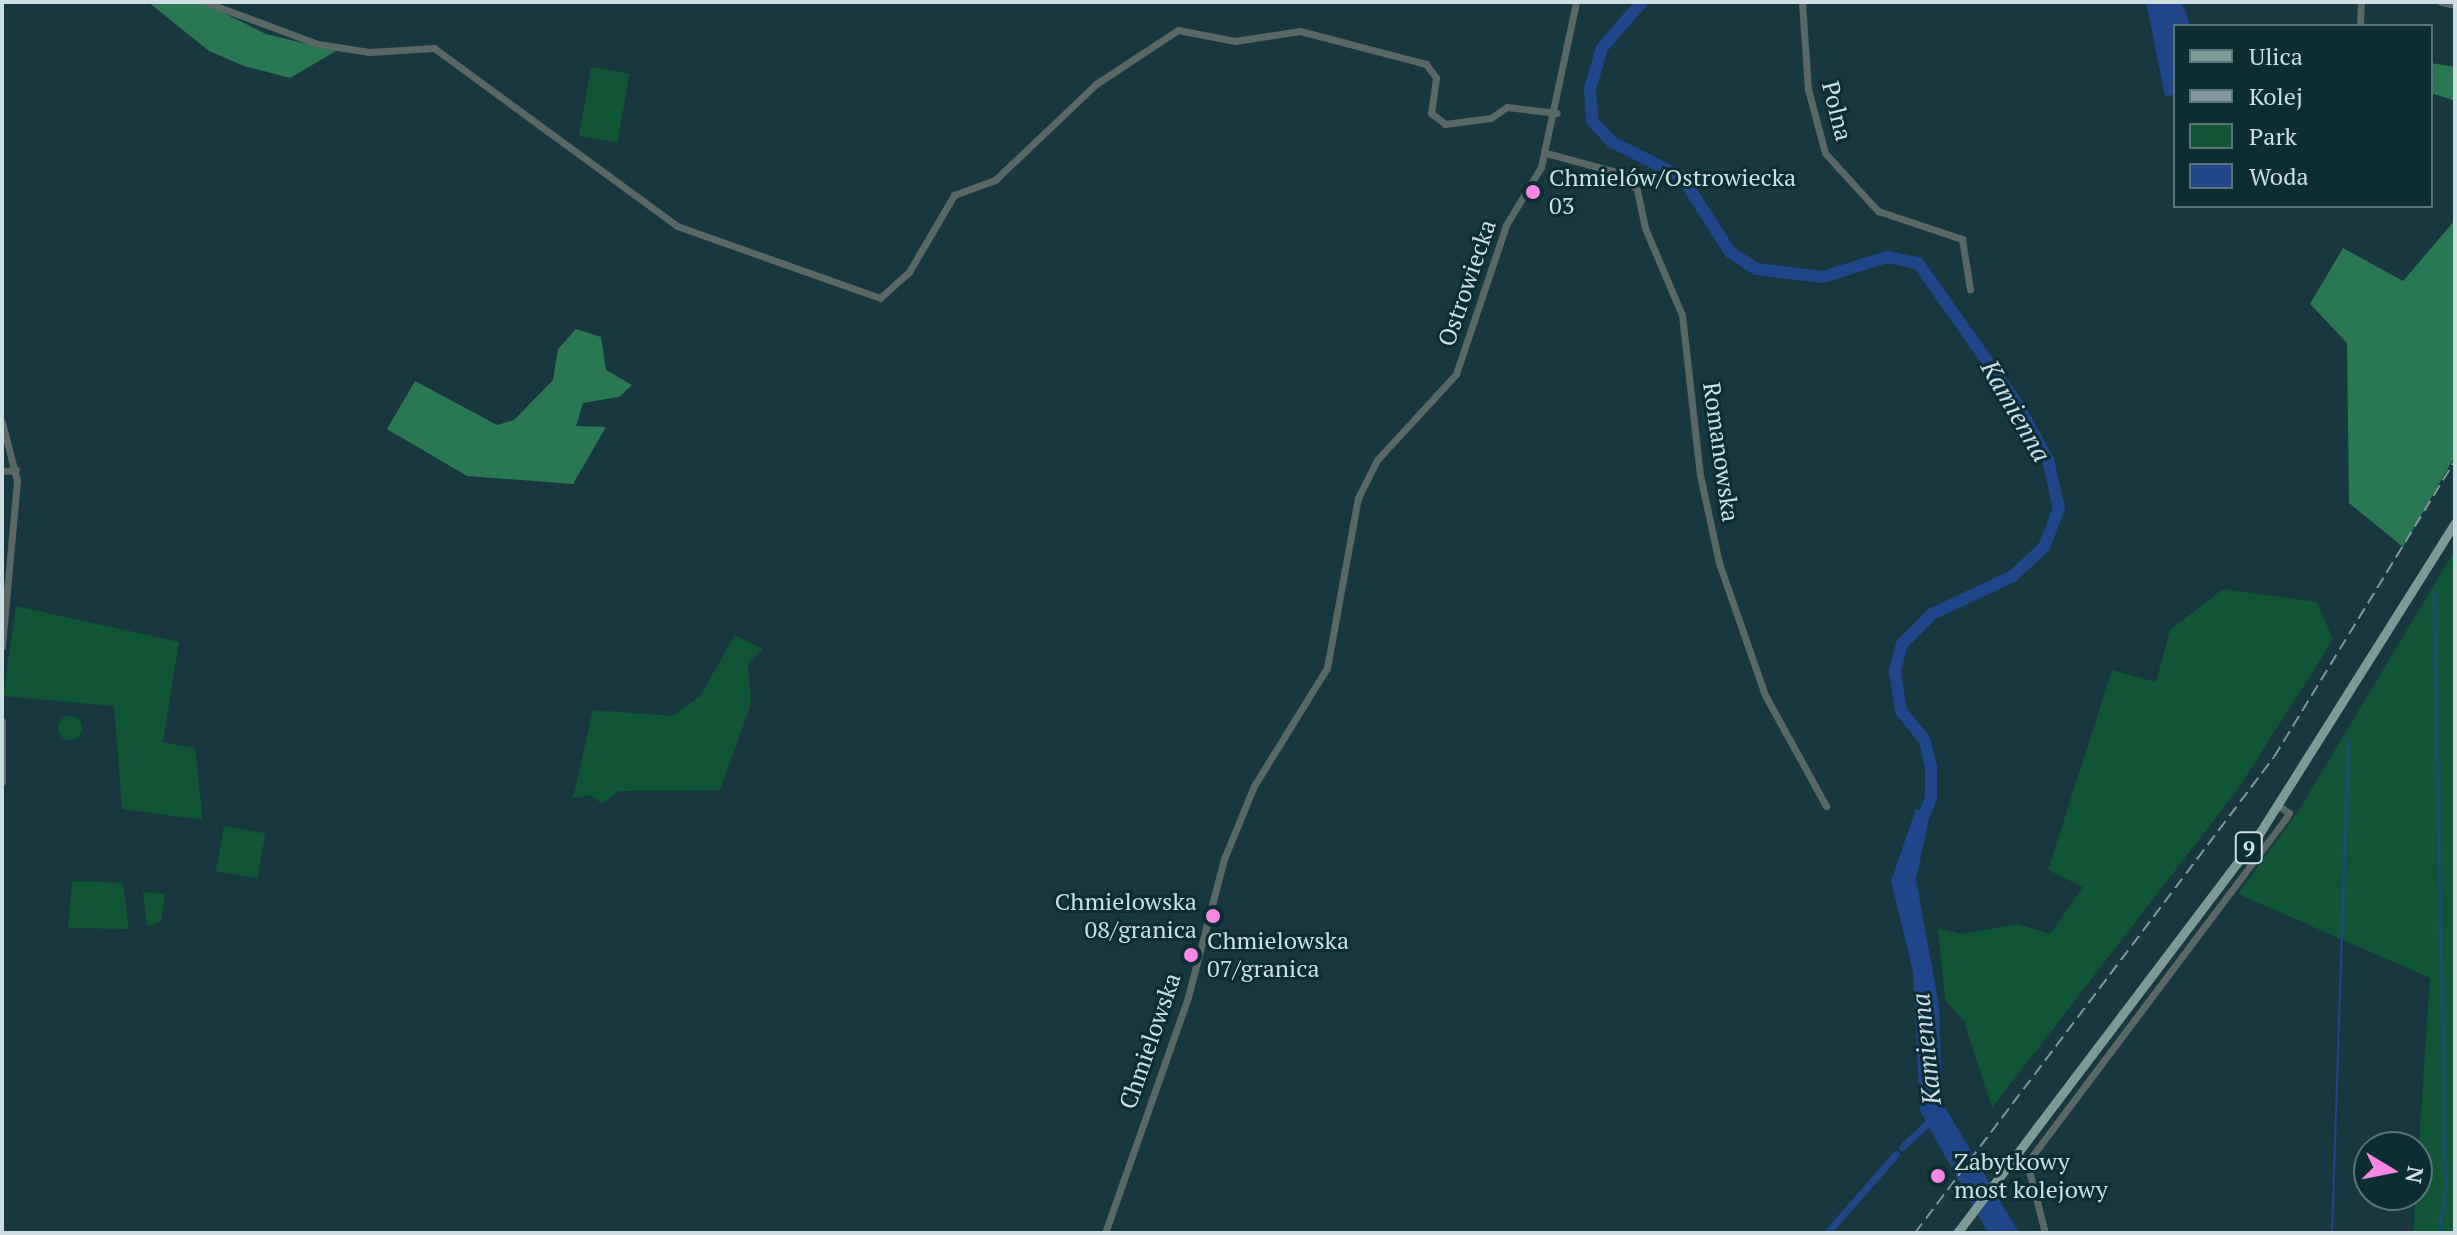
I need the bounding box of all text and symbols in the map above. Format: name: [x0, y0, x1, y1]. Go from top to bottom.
legend: [2173, 24, 2433, 208]
text: Ulica: [2249, 40, 2303, 72]
street label: Polna: [1816, 78, 1858, 144]
text: Kolej: [2249, 80, 2303, 112]
text: Park: [2249, 120, 2297, 152]
text: Woda: [2249, 160, 2309, 192]
place label: Chmielów/Ostrowiecka 03: [1549, 164, 1796, 220]
marker: Chmielów/Ostrowiecka 03: [1524, 183, 1542, 201]
street label: Ostrowiecka: [1432, 216, 1502, 350]
water label: Kamienna: [1974, 355, 2058, 467]
street label: Romanowska: [1697, 380, 1745, 524]
road number: 9: [2233, 830, 2265, 866]
place label: Chmielowska 08/granica: [1055, 888, 1197, 944]
marker: Chmielowska 08/granica: [1204, 907, 1222, 925]
place label: Chmielowska 07/granica: [1207, 927, 1349, 983]
marker: Chmielowska 07/granica: [1182, 946, 1200, 964]
street label: Chmielowska: [1113, 969, 1187, 1113]
water label: Kamienna: [1905, 991, 1947, 1107]
north arrow: [2353, 1131, 2433, 1211]
place label: Zabytkowy most kolejowy: [1954, 1148, 2108, 1204]
text: N: [2399, 1164, 2431, 1186]
marker: Zabytkowy most kolejowy: [1929, 1167, 1947, 1185]

